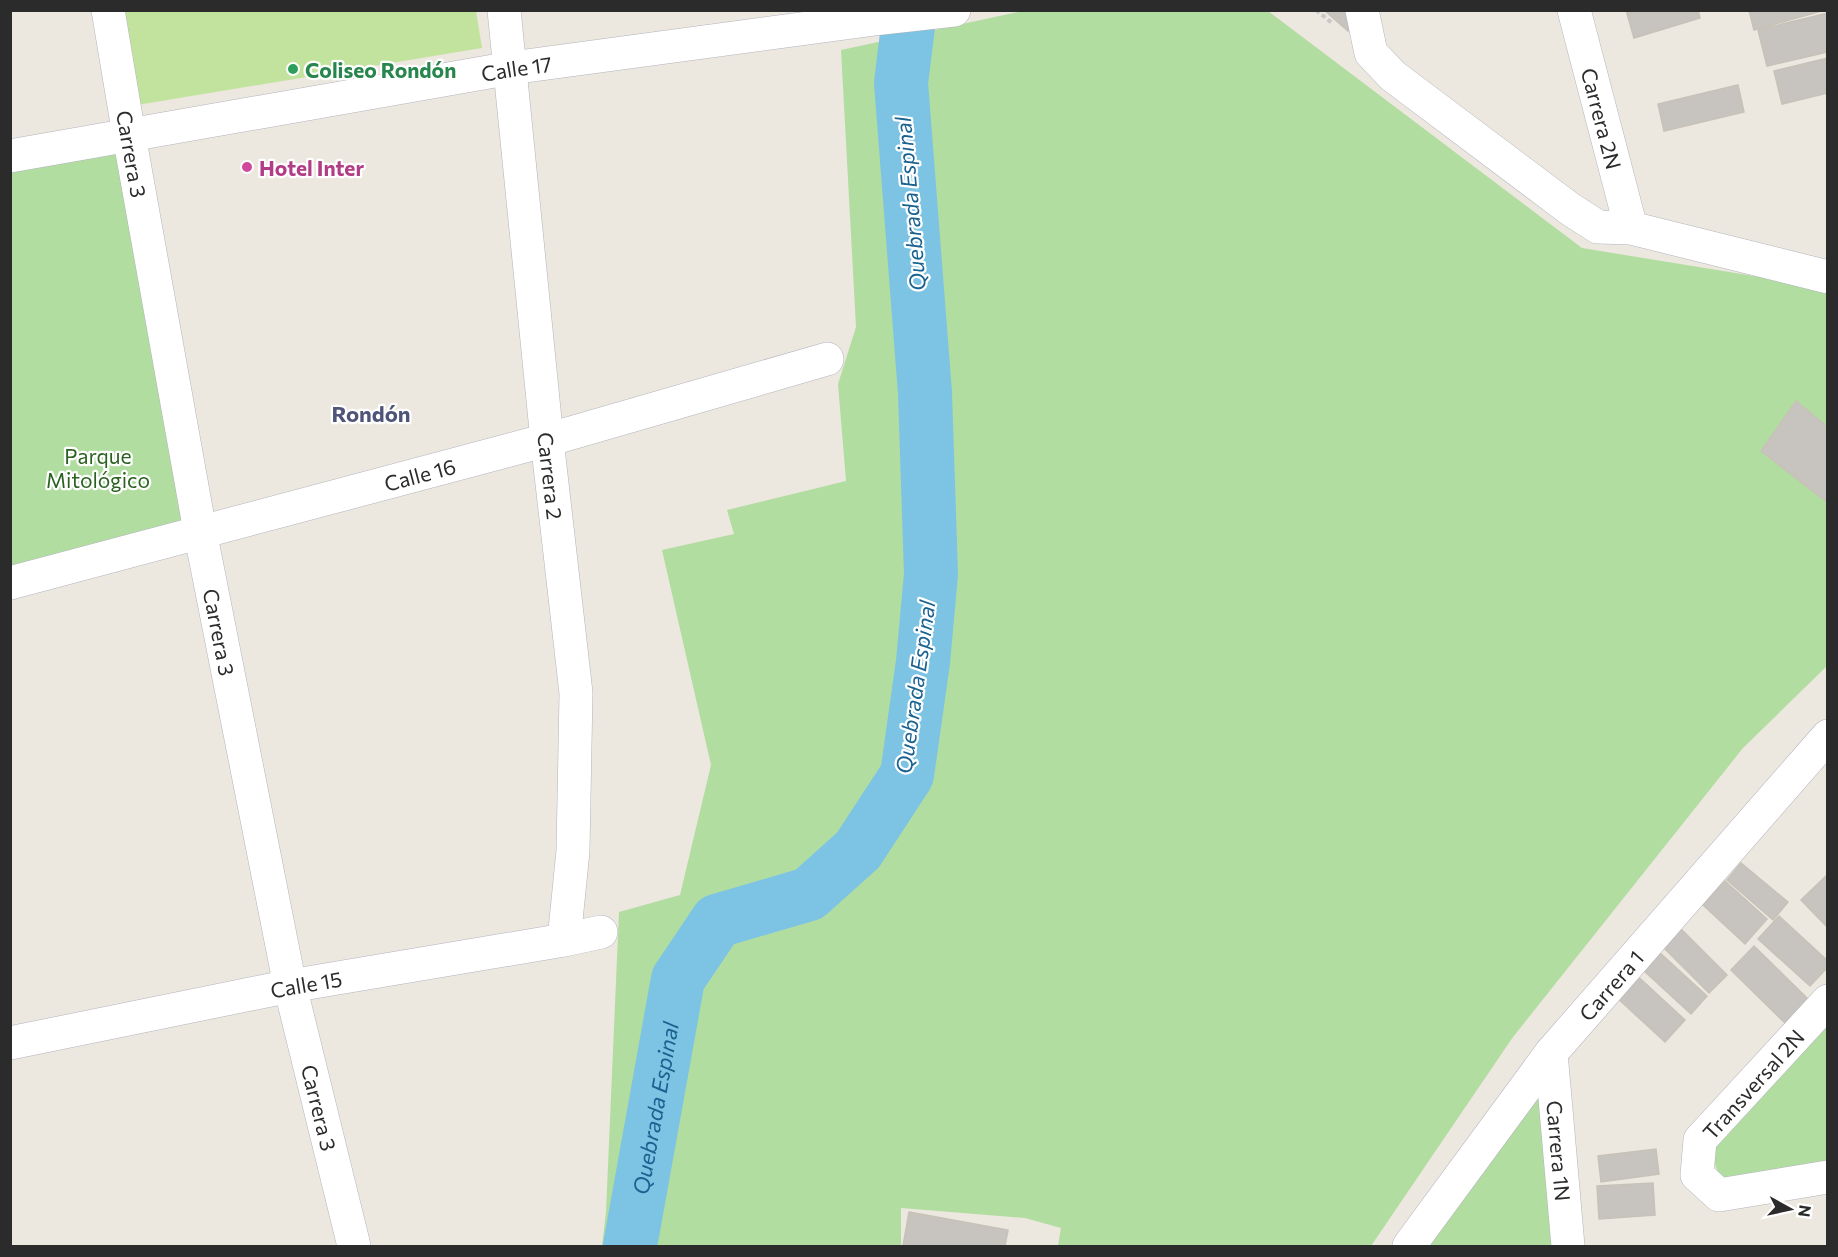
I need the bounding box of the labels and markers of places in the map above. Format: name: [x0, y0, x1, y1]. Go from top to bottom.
place label: Coliseo Rondón: [305, 57, 456, 82]
marker: Coliseo Rondón: [286, 62, 300, 76]
place label: Hotel Inter: [259, 155, 364, 180]
marker: Hotel Inter: [240, 160, 254, 174]

